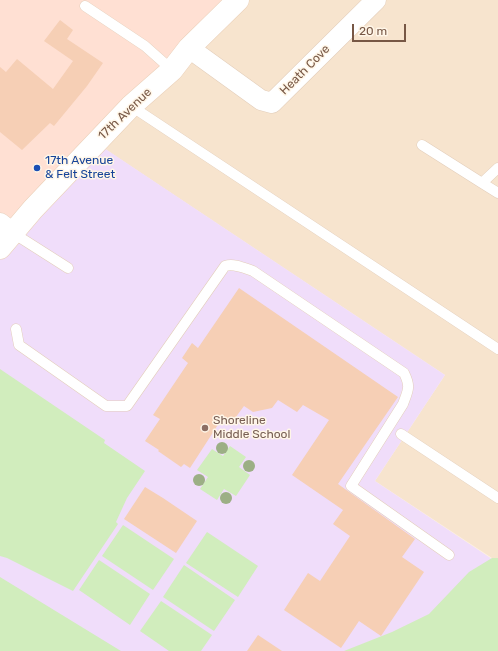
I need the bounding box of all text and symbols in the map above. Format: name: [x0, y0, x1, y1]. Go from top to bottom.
scale bar: [354, 16, 408, 42]
text: 20 m: [359, 24, 387, 38]
street label: Heath Cove: [277, 42, 333, 98]
street label: 17th Avenue: [95, 85, 155, 143]
place label: 17th Avenue & Felt Street: [45, 154, 115, 182]
marker: 17th Avenue & Felt Street: [32, 163, 42, 173]
place label: Shoreline Middle School: [213, 414, 290, 442]
marker: Shoreline Middle School: [200, 423, 210, 433]

